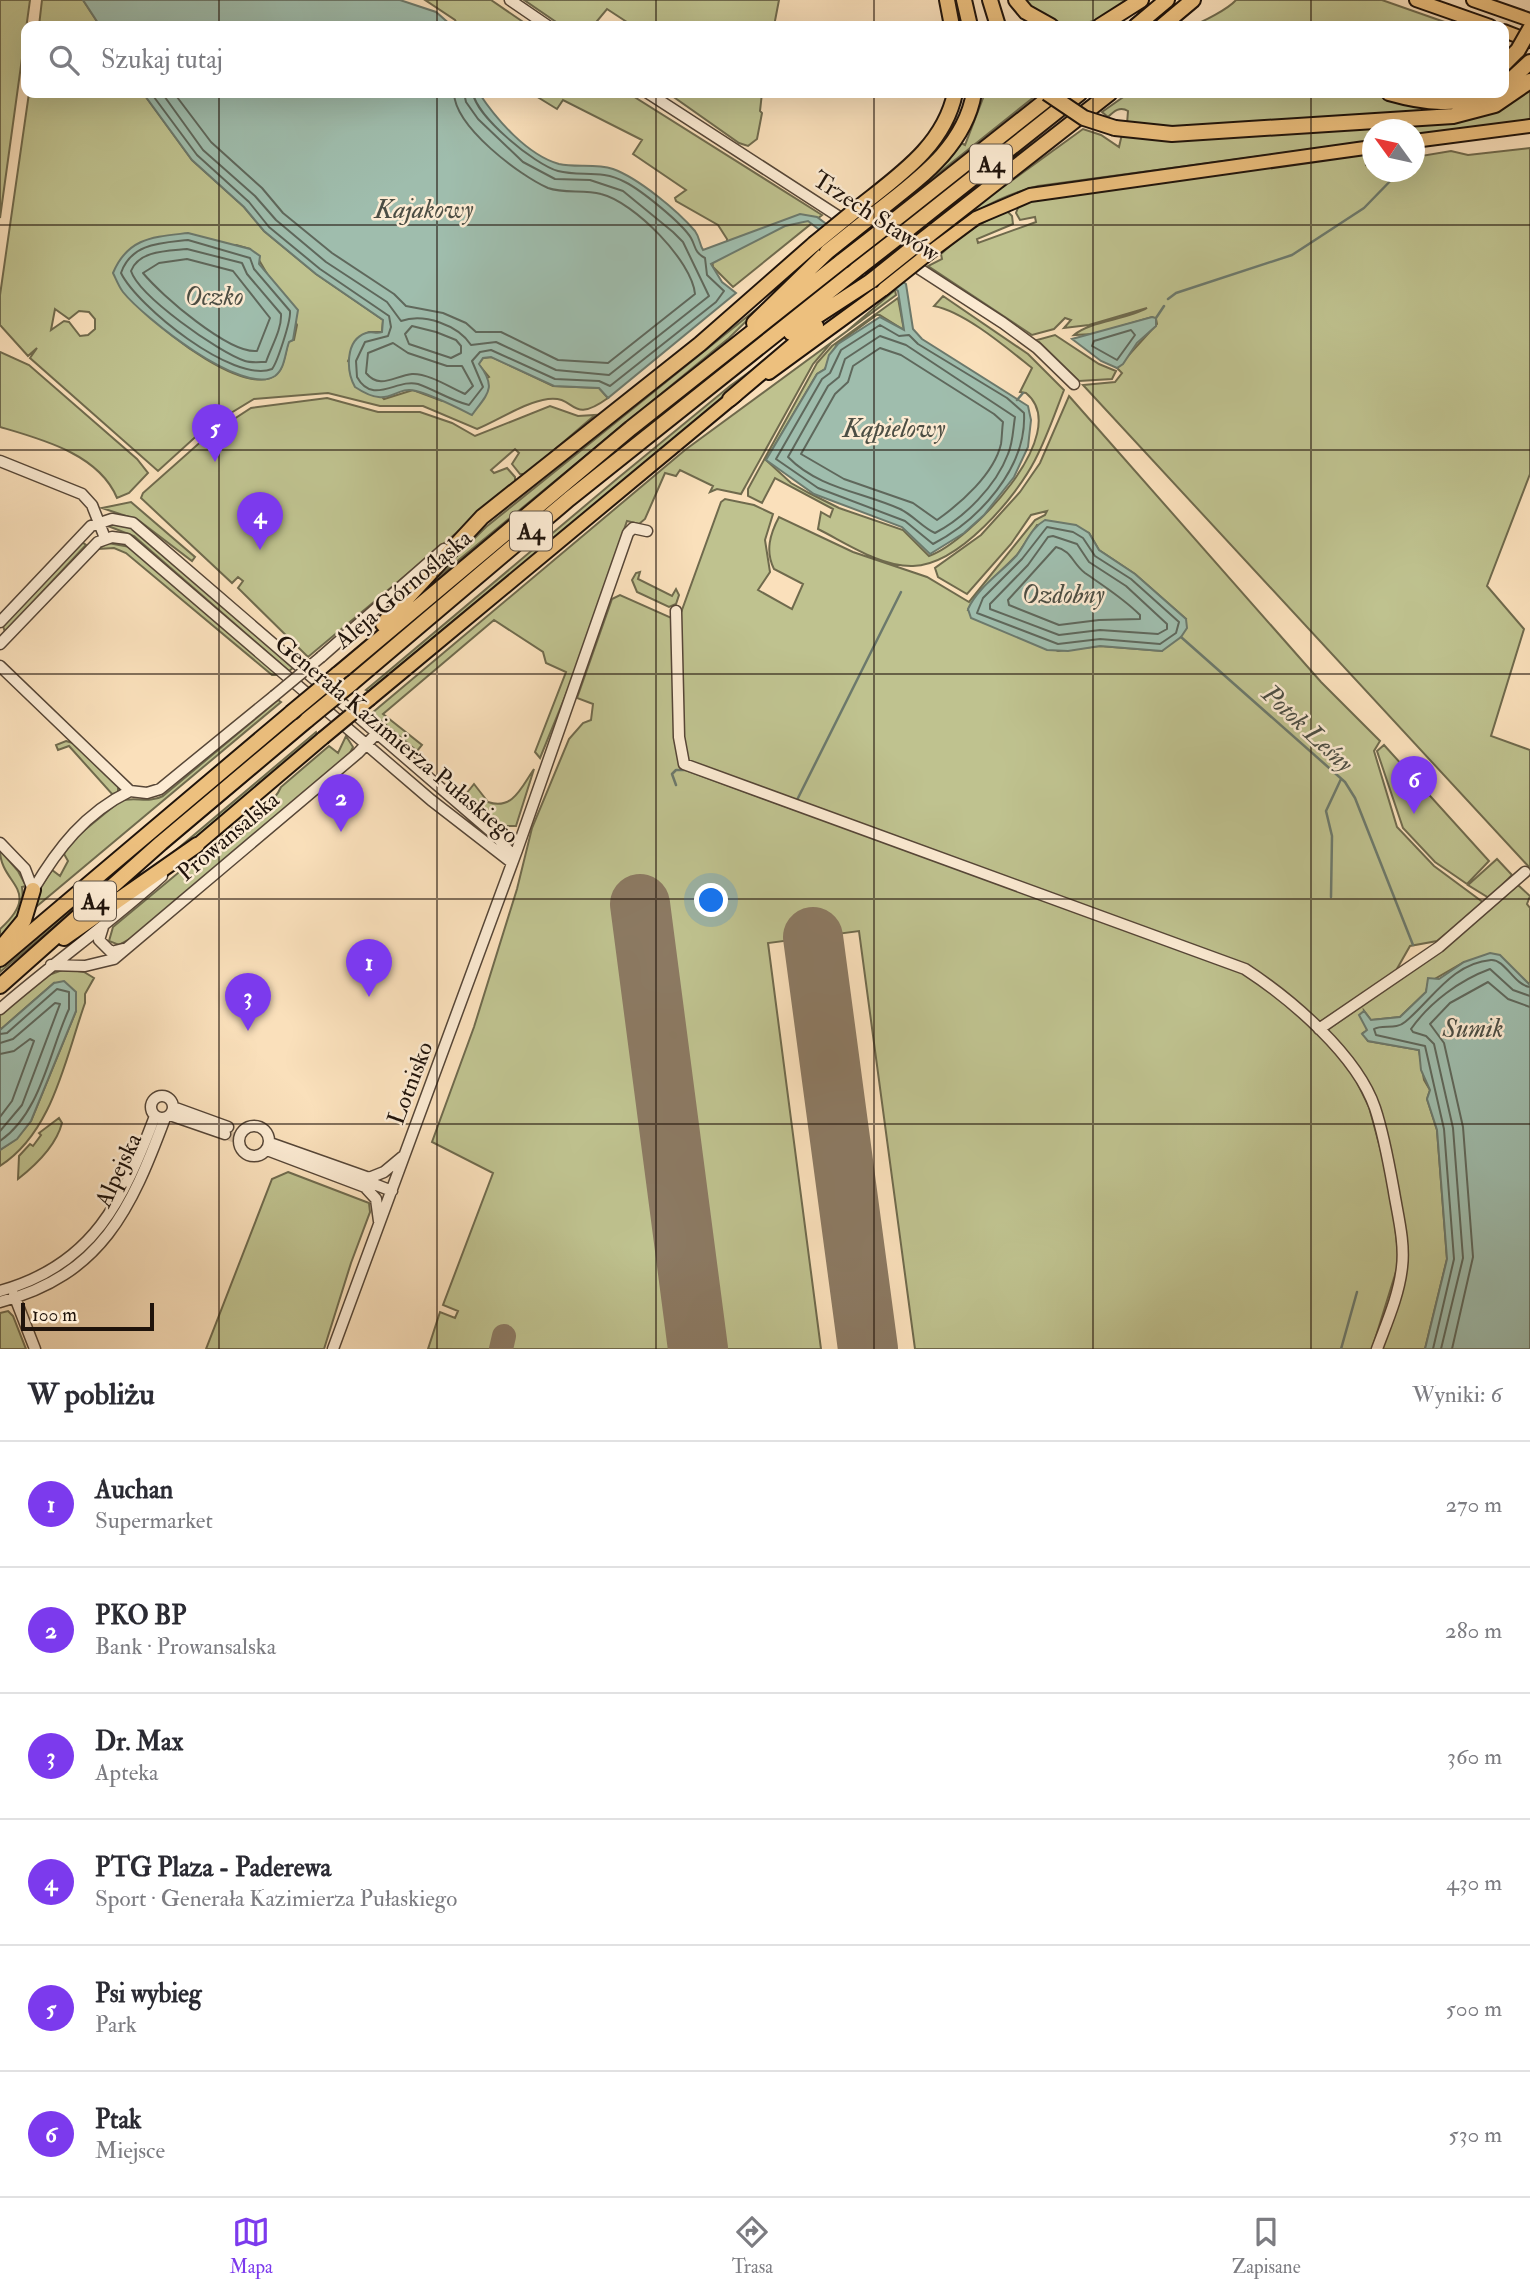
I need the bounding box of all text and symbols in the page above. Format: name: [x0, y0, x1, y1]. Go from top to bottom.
search box: [21, 21, 1509, 98]
icon: search: [45, 41, 83, 79]
text: Szukaj tutaj: [101, 44, 223, 76]
north arrow: [1362, 119, 1425, 182]
road number: A4: [970, 144, 1012, 183]
street label: Trzech Stawów: [807, 164, 946, 269]
water label: Kajakowy: [373, 194, 474, 226]
water label: Oczko: [184, 281, 244, 313]
pin: 5: [192, 404, 238, 462]
water label: Kąpielowy: [841, 413, 945, 445]
pin: 4: [237, 492, 283, 550]
road number: A4: [510, 512, 552, 551]
street label: Aleja Górnośląska: [328, 522, 479, 657]
water label: Ozdobny: [1021, 579, 1105, 611]
street label: Generała Kazimierza Pułaskiego: [268, 628, 525, 851]
water label: Potok Leśny: [1254, 677, 1360, 779]
pin: 6: [1391, 756, 1437, 814]
pin: 2: [318, 774, 364, 832]
street label: Prowansalska: [171, 784, 287, 888]
road number: A4: [74, 882, 116, 920]
your location: [694, 883, 728, 917]
pin: 1: [346, 939, 392, 997]
pin: 3: [225, 973, 271, 1031]
water label: Sumik: [1441, 1013, 1504, 1045]
street label: Lotnisko: [381, 1037, 440, 1129]
street label: Alpejska: [87, 1127, 150, 1213]
scale bar: [21, 1300, 154, 1332]
text: 100 m: [32, 1303, 77, 1327]
text: W pobliżu: [28, 1376, 155, 1413]
text: Wyniki: 6: [1412, 1380, 1502, 1409]
text: Auchan: [95, 1474, 173, 1506]
text: 1: [47, 1490, 55, 1519]
text: 270 m: [1445, 1490, 1502, 1519]
text: Supermarket: [95, 1506, 213, 1535]
text: PKO BP: [95, 1600, 186, 1632]
text: 2: [45, 1616, 57, 1645]
text: 280 m: [1445, 1616, 1502, 1645]
text: Bank · Prowansalska: [95, 1632, 276, 1661]
text: Dr. Max: [95, 1726, 183, 1758]
text: 3: [47, 1742, 55, 1771]
text: 360 m: [1447, 1742, 1502, 1771]
text: Apteka: [95, 1758, 159, 1787]
text: PTG Plaza - Paderewa: [95, 1852, 331, 1884]
text: 4: [45, 1868, 57, 1897]
text: 430 m: [1446, 1868, 1502, 1897]
text: Sport · Generała Kazimierza Pułaskiego: [95, 1884, 457, 1913]
text: Psi wybieg: [95, 1978, 202, 2010]
text: 5: [46, 1994, 56, 2023]
text: 500 m: [1446, 1994, 1502, 2023]
text: Park: [95, 2010, 137, 2039]
text: Ptak: [95, 2104, 142, 2136]
text: 6: [45, 2120, 57, 2149]
text: 530 m: [1449, 2120, 1502, 2149]
text: Miejsce: [95, 2136, 165, 2165]
tab: Mapa: [229, 2213, 273, 2279]
tab: Trasa: [732, 2213, 773, 2279]
tab: Zapisane: [1232, 2213, 1301, 2279]

